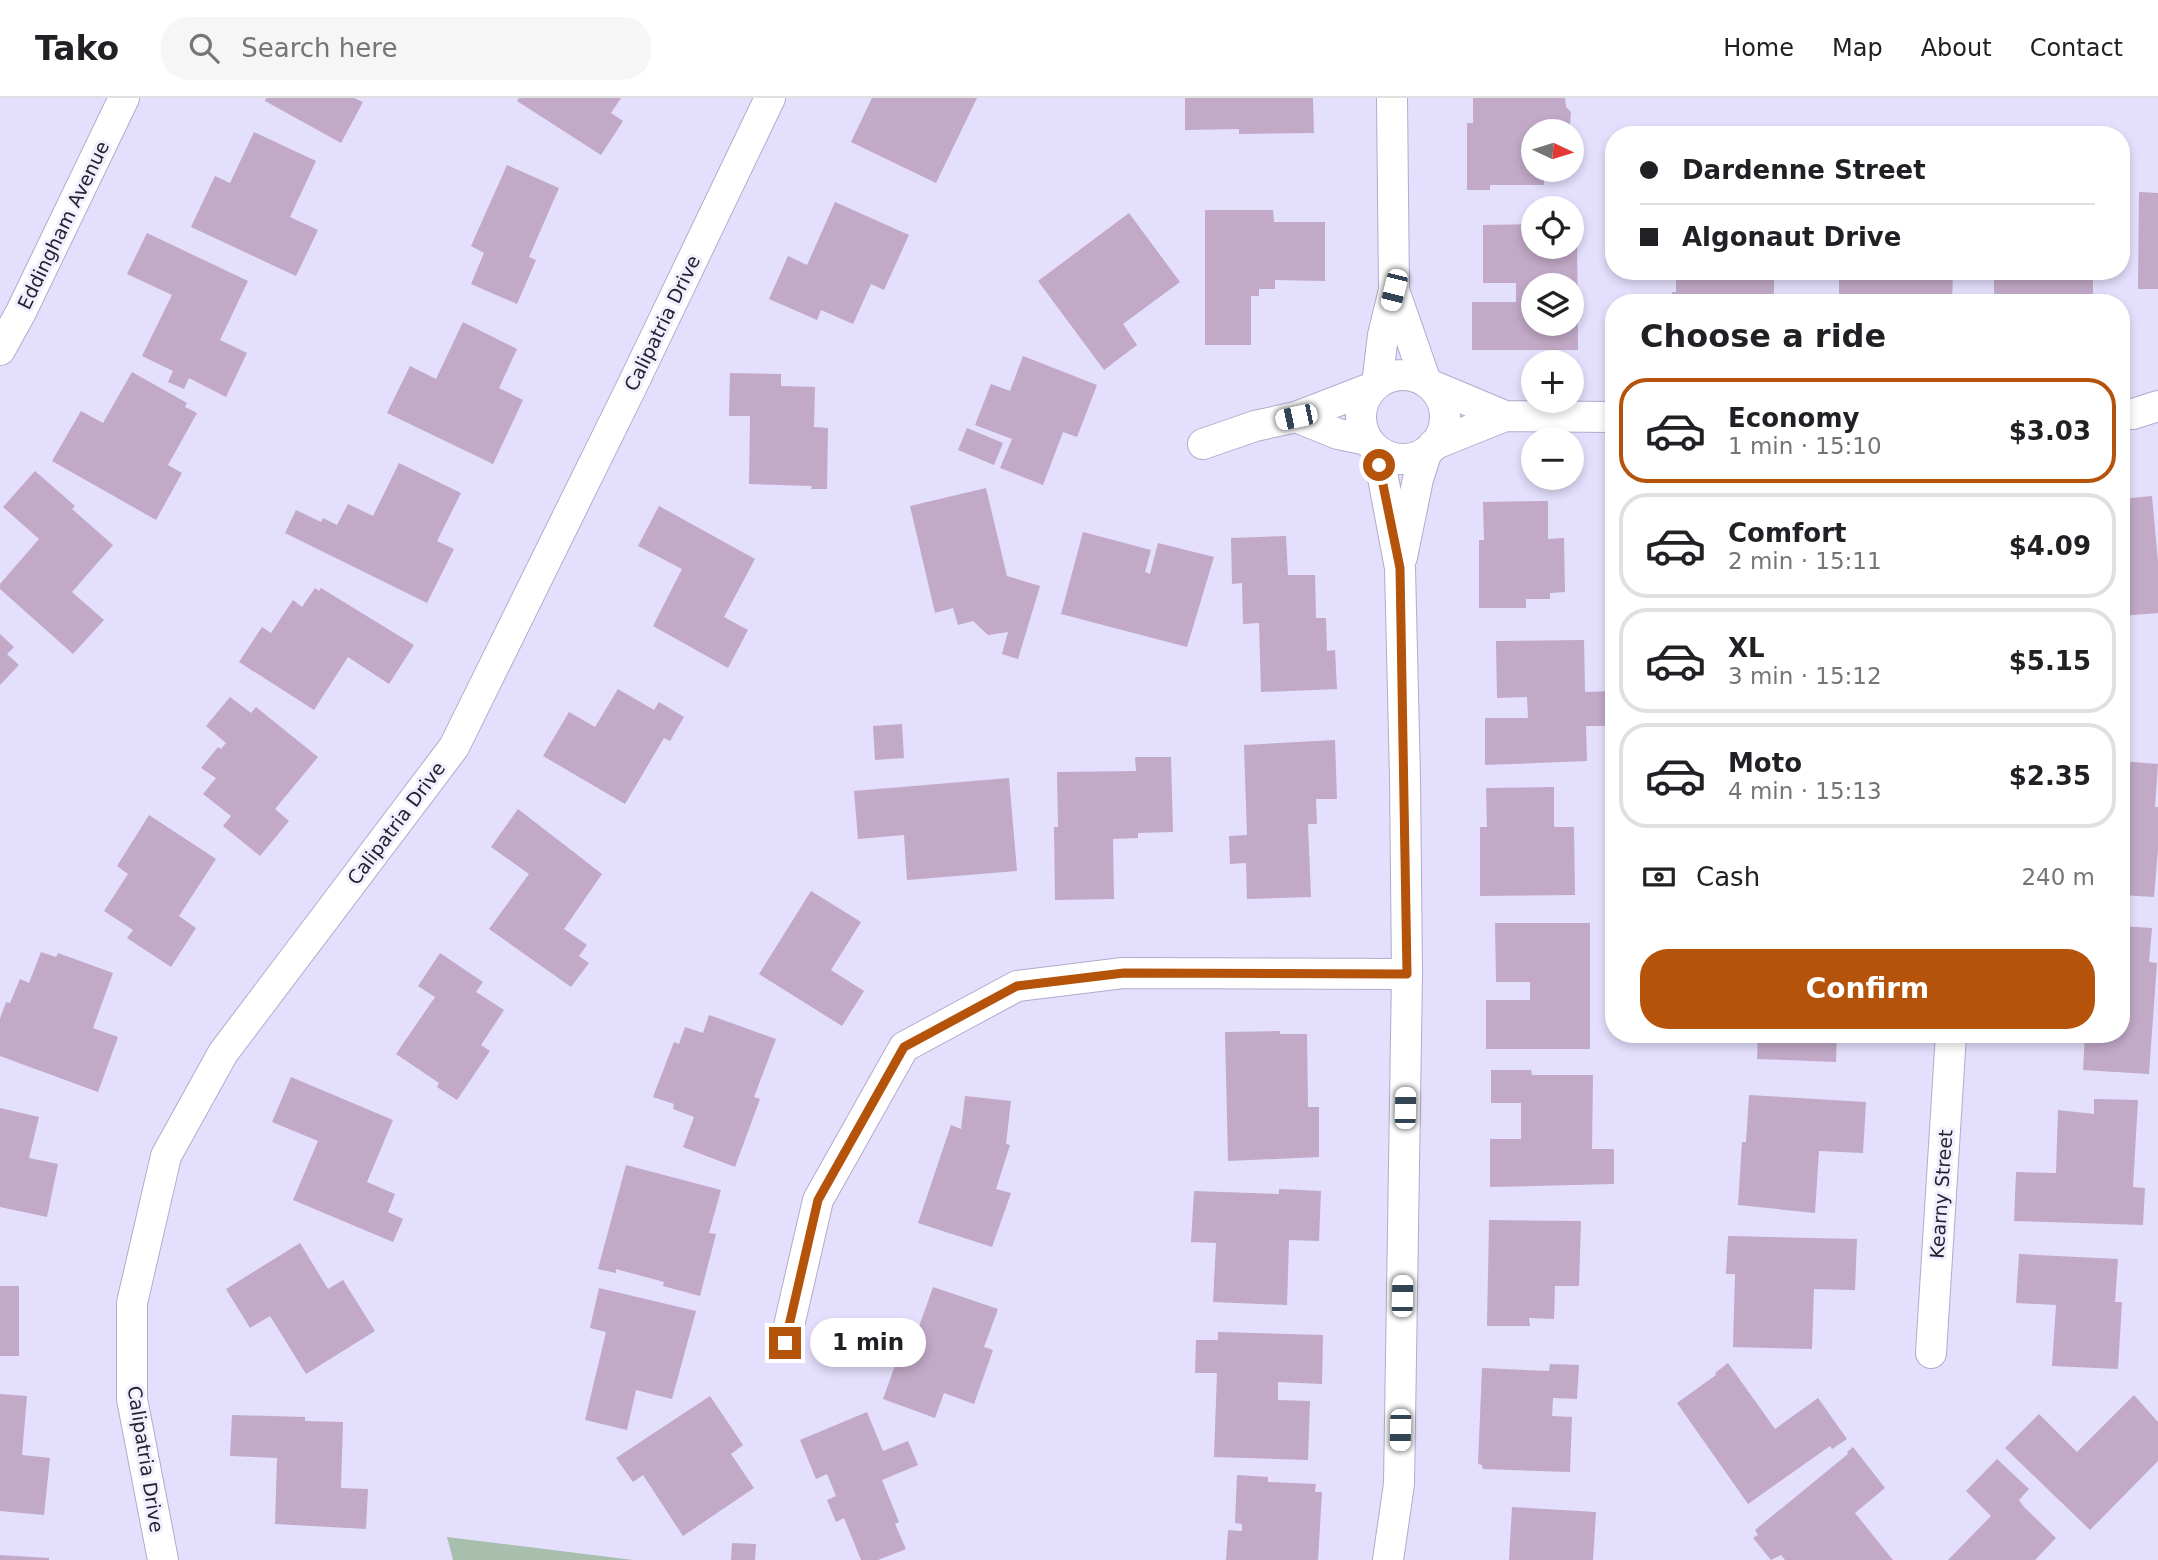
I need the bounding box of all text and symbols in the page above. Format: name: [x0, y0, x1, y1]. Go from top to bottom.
search box: [161, 17, 651, 80]
text: Tako: [35, 29, 119, 68]
icon: search: [185, 29, 223, 67]
text: Search here: [241, 33, 397, 63]
text: Home: [1723, 34, 1794, 62]
text: Map: [1832, 34, 1883, 62]
text: About: [1921, 34, 1992, 62]
text: Contact: [2030, 34, 2123, 62]
north arrow: [1521, 119, 1584, 182]
map controls: [1521, 119, 1584, 490]
street label: Eddingham Avenue: [13, 137, 113, 313]
text: Dardenne Street: [1682, 155, 1926, 185]
button: locate: [1521, 196, 1584, 259]
text: Algonaut Drive: [1682, 222, 1901, 252]
street label: Calipatria Drive: [620, 252, 704, 394]
car: [1379, 267, 1410, 313]
button: layers: [1521, 273, 1584, 336]
text: Choose a ride: [1640, 317, 1886, 355]
button: +: [1521, 350, 1584, 413]
icon: car: [1644, 399, 1707, 462]
car: [1274, 402, 1319, 432]
text: Economy: [1728, 403, 1859, 433]
text: $3.03: [2009, 416, 2091, 446]
button: −: [1521, 427, 1584, 490]
text: 1 min · 15:10: [1728, 433, 1882, 459]
route start: [1363, 449, 1395, 481]
icon: car: [1644, 514, 1707, 577]
text: Comfort: [1728, 518, 1846, 548]
text: $4.09: [2009, 531, 2091, 561]
text: 2 min · 15:11: [1728, 548, 1882, 574]
icon: car: [1644, 629, 1707, 692]
text: XL: [1728, 633, 1765, 663]
text: $5.15: [2009, 646, 2091, 676]
text: 3 min · 15:12: [1728, 663, 1882, 689]
icon: car: [1644, 744, 1707, 807]
text: Moto: [1728, 748, 1802, 778]
street label: Calipatria Drive: [343, 757, 449, 889]
text: $2.35: [2009, 761, 2091, 791]
text: 4 min · 15:13: [1728, 778, 1882, 804]
icon: cash: [1640, 858, 1678, 896]
text: Cash: [1696, 862, 1760, 892]
text: 240 m: [2021, 864, 2095, 890]
button: Confirm: [1640, 949, 2095, 1029]
car: [1395, 1087, 1416, 1129]
street label: Kearny Street: [1926, 1129, 1956, 1259]
car: [1392, 1275, 1413, 1317]
callout: 1 min: [810, 1318, 925, 1368]
route end: [769, 1327, 801, 1359]
text: 1 min: [832, 1329, 904, 1355]
street label: Calipatria Drive: [124, 1384, 168, 1534]
car: [1390, 1409, 1411, 1451]

